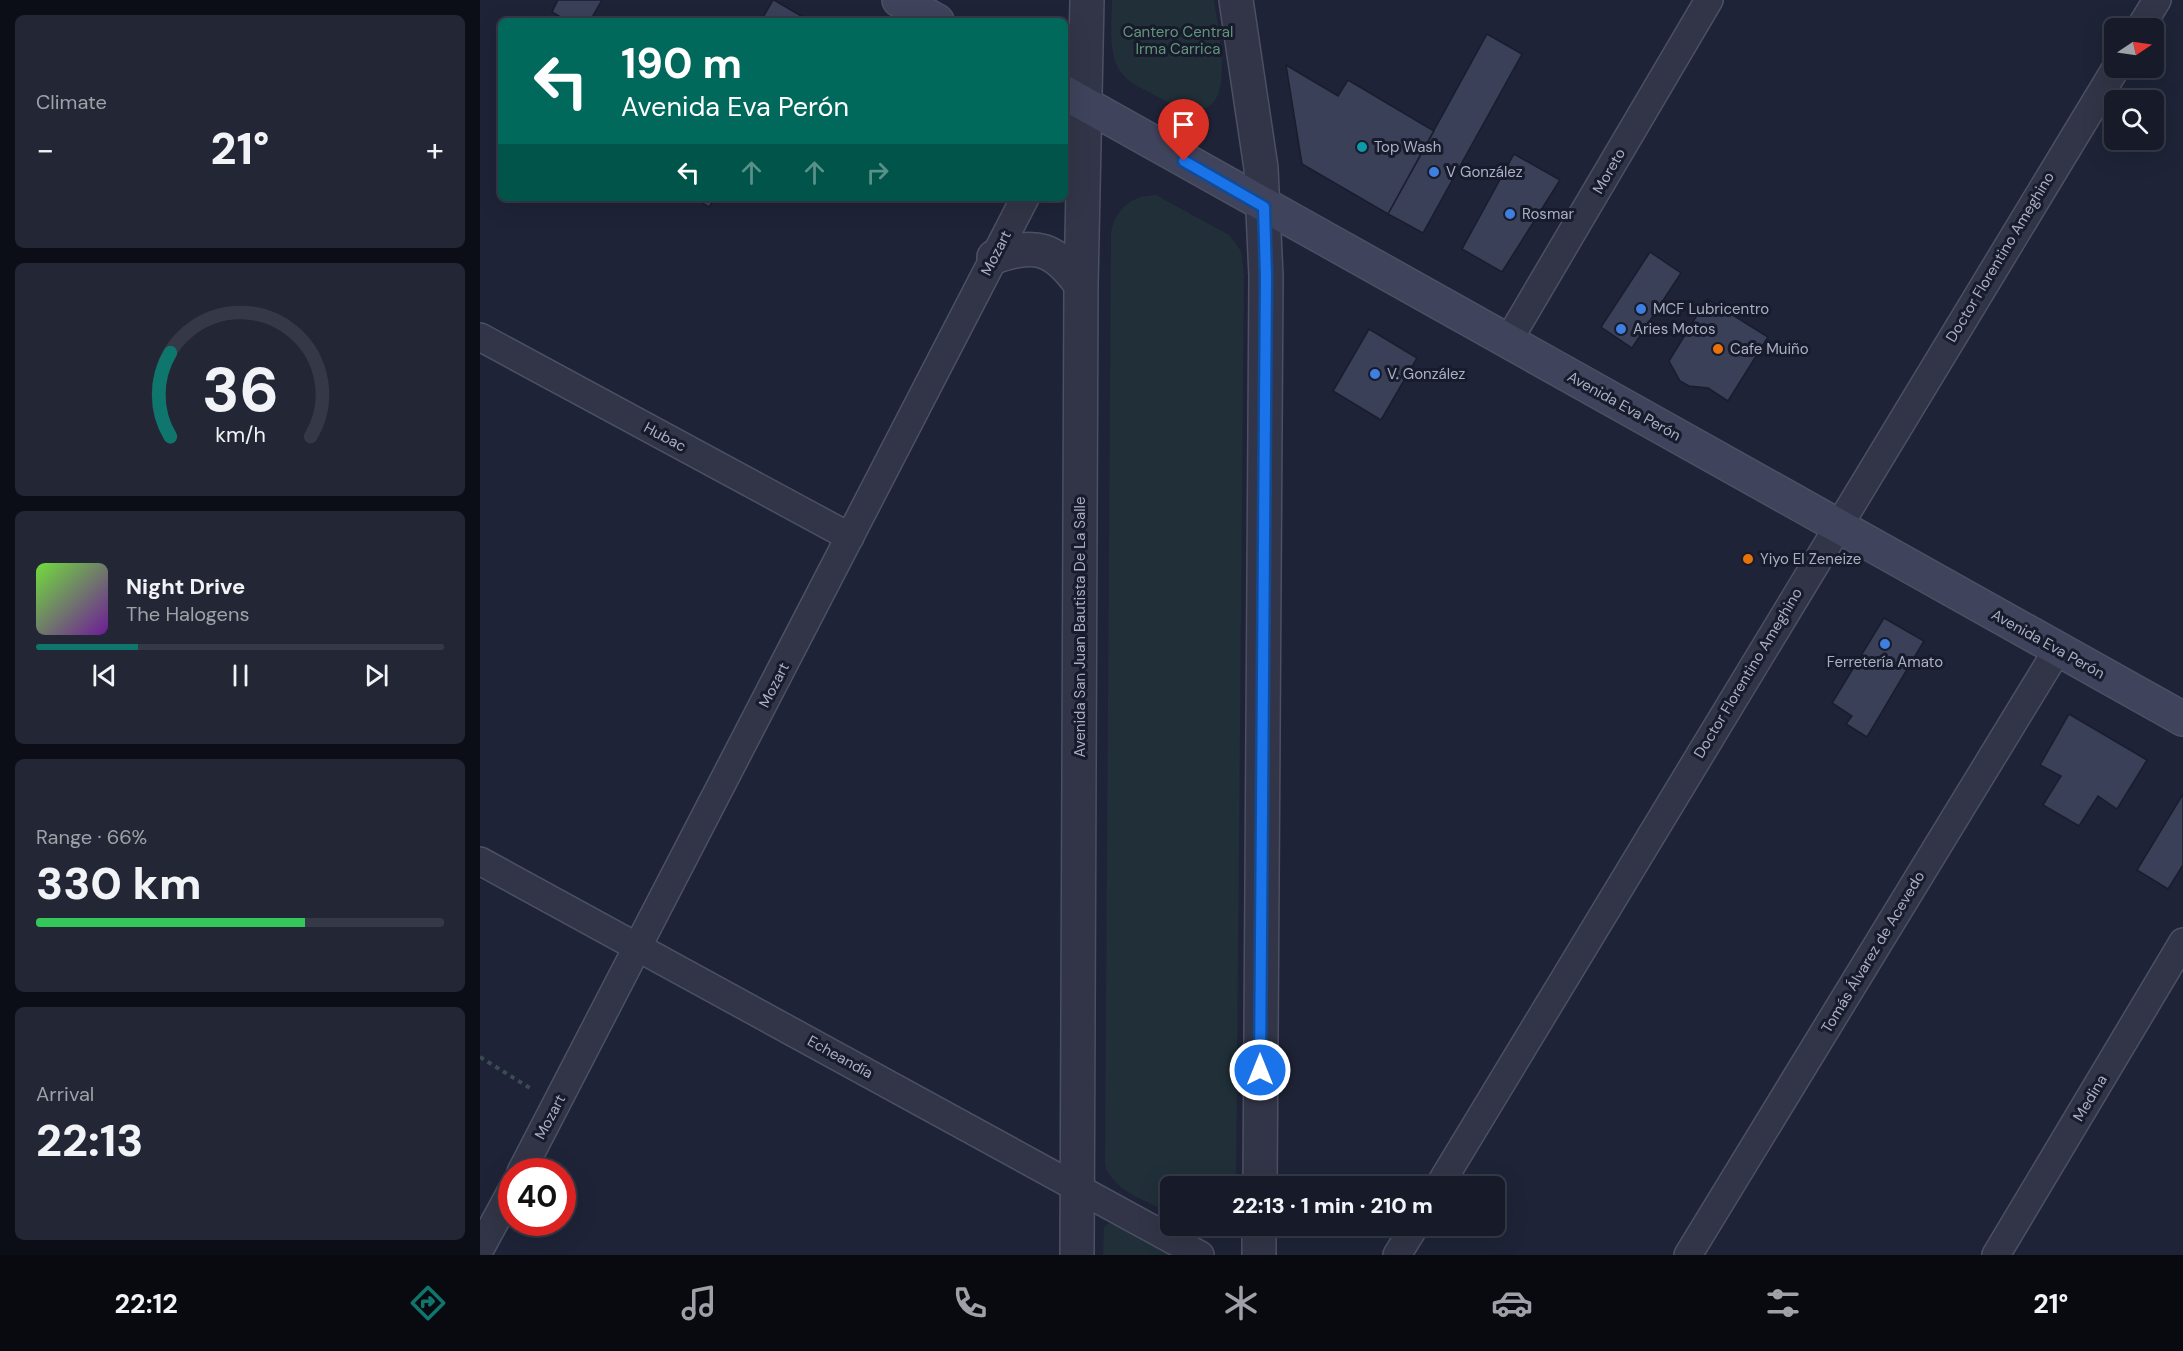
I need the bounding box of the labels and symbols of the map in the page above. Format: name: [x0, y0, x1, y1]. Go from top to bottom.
north arrow: [2104, 18, 2164, 78]
park label: Cantero Central Irma Carrica: [1123, 22, 1233, 59]
pin: [1158, 99, 1209, 161]
place label: Top Wash: [1374, 137, 1441, 157]
marker: Top Wash: [1355, 140, 1369, 154]
street label: Moreto: [1588, 144, 1630, 197]
place label: V González: [1446, 162, 1523, 182]
marker: V González: [1427, 165, 1441, 179]
street label: Doctor Florentino Ameghino: [1941, 168, 2059, 346]
place label: Rosmar: [1522, 204, 1574, 224]
marker: Rosmar: [1503, 207, 1517, 221]
street label: Mozart: [976, 227, 1016, 279]
place label: MCF Lubricentro: [1653, 299, 1769, 319]
marker: MCF Lubricentro: [1634, 302, 1648, 316]
place label: Aries Motos: [1633, 319, 1715, 339]
marker: Aries Motos: [1614, 322, 1628, 336]
place label: Cafe Muiño: [1730, 339, 1809, 359]
marker: Cafe Muiño: [1711, 342, 1725, 356]
place label: V. González: [1387, 364, 1466, 384]
marker: V. González: [1368, 367, 1382, 381]
street label: Avenida Eva Perón: [1564, 367, 1684, 445]
street label: Hubac: [640, 418, 690, 456]
street label: Avenida San Juan Bautista De La Salle: [1070, 497, 1090, 757]
place label: Yiyo El Zeneize: [1760, 549, 1861, 569]
marker: Yiyo El Zeneize: [1741, 552, 1755, 566]
street label: Doctor Florentino Ameghino: [1689, 584, 1807, 762]
street label: Avenida Eva Perón: [1988, 605, 2108, 683]
marker: Ferretería Amato: [1878, 637, 1892, 651]
place label: Ferretería Amato: [1827, 652, 1943, 672]
street label: Mozart: [754, 659, 794, 711]
street label: Tomás Álvarez de Acevedo: [1817, 867, 1929, 1037]
street label: Echeandía: [804, 1031, 876, 1083]
position arrow: [1228, 1038, 1292, 1102]
street label: Medina: [2068, 1071, 2112, 1125]
street label: Mozart: [530, 1091, 570, 1143]
speed limit sign: 40: [498, 1158, 576, 1236]

